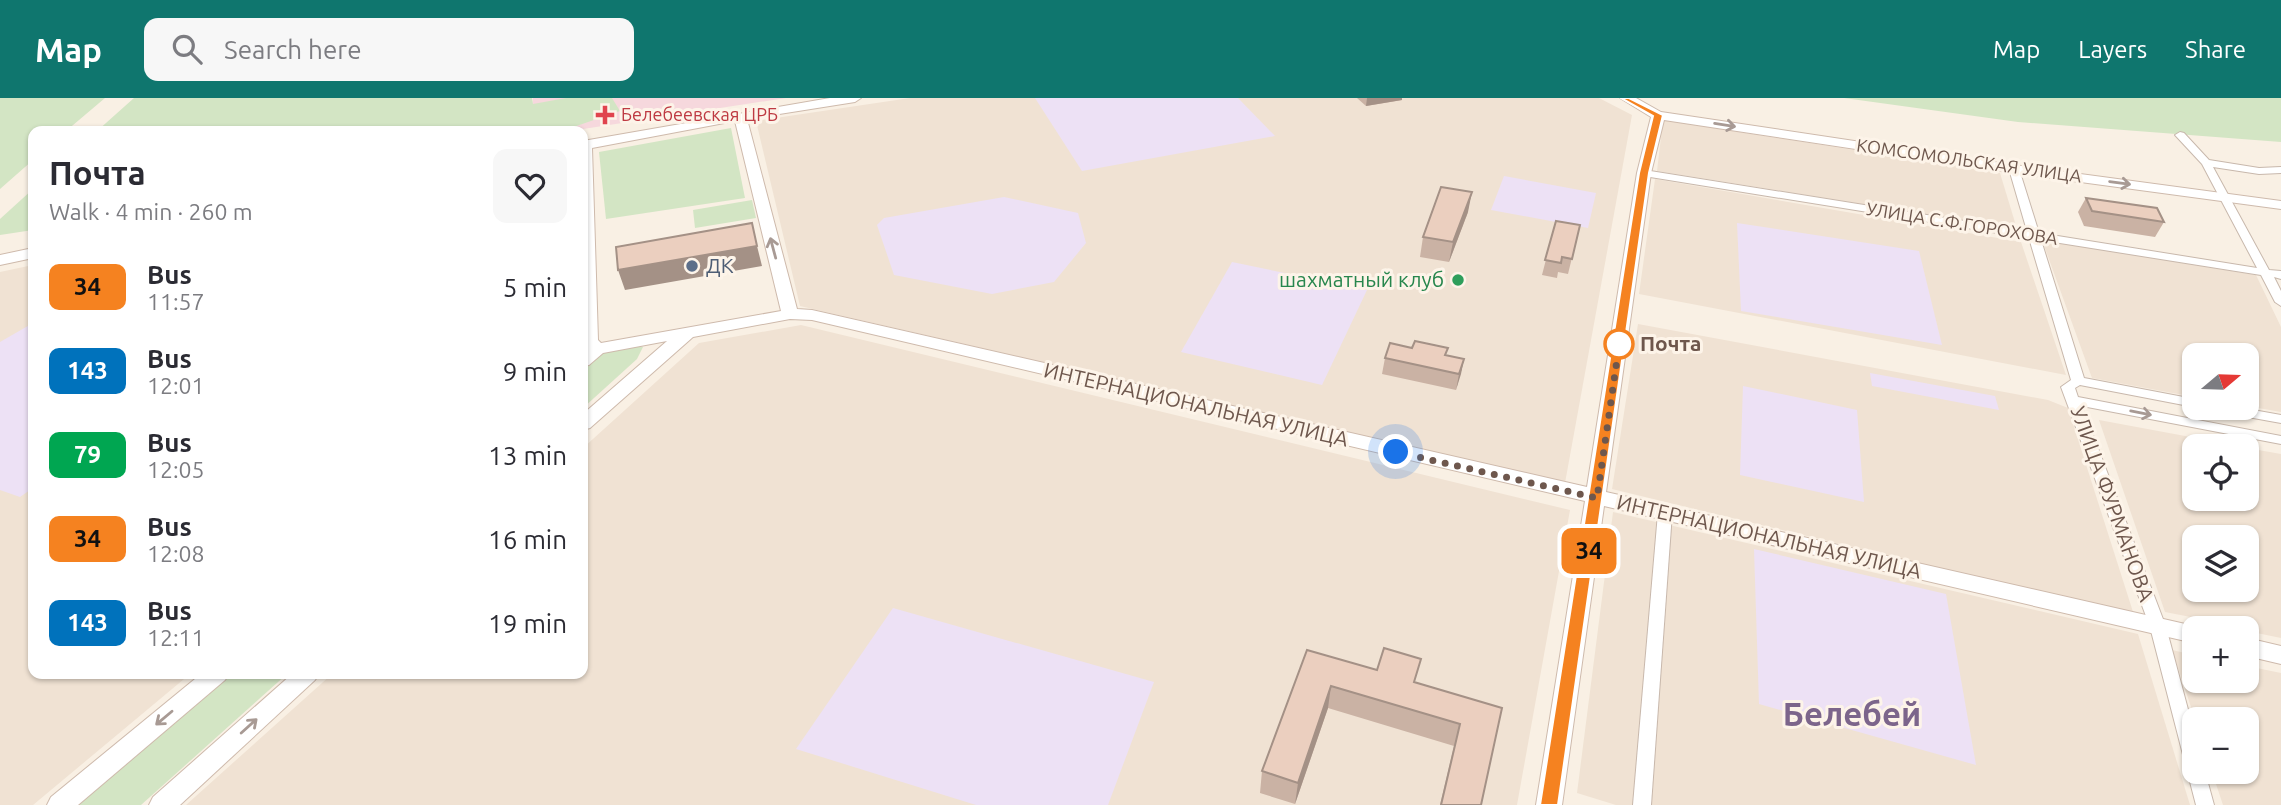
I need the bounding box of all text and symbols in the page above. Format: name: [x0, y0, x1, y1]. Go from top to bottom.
search box: [144, 18, 634, 81]
icon: search: [168, 30, 206, 68]
text: Map: [35, 31, 102, 68]
text: Search here: [224, 35, 362, 64]
text: Map: [1993, 36, 2040, 63]
text: Layers: [2078, 36, 2147, 63]
text: Share: [2185, 36, 2246, 63]
place label: Белебеевская ЦРБ: [621, 104, 778, 124]
marker: Белебеевская ЦРБ: [595, 105, 615, 125]
one-way arrow: [1714, 119, 1736, 132]
street label: КОМСОМОЛЬСКАЯ УЛИЦА: [1855, 134, 2083, 186]
button: heart: [493, 149, 567, 223]
text: Почта: [49, 154, 146, 191]
one-way arrow: [2108, 177, 2131, 190]
street label: УЛИЦА С.Ф.ГОРОХОВА: [1865, 198, 2060, 248]
text: Walk · 4 min · 260 m: [49, 199, 253, 224]
one-way arrow: [765, 237, 778, 259]
place label: ДК: [706, 253, 734, 277]
marker: ДК: [684, 258, 700, 274]
text: Bus: [147, 260, 192, 289]
place label: шахматный клуб: [1279, 267, 1444, 291]
marker: шахматный клуб: [1450, 272, 1466, 288]
text: 34: [74, 273, 101, 300]
text: 5 min: [503, 273, 567, 302]
text: 11:57: [147, 289, 205, 314]
marker: Почта: [1604, 329, 1634, 359]
place label: Почта: [1640, 331, 1701, 355]
north arrow: [2182, 343, 2259, 420]
map controls: [2182, 343, 2259, 784]
text: Bus: [147, 344, 192, 373]
text: 143: [67, 357, 108, 384]
text: 9 min: [503, 357, 567, 386]
street label: ИНТЕРНАЦИОНАЛЬНАЯ УЛИЦА: [1042, 357, 1351, 451]
text: 12:01: [147, 373, 205, 398]
street label: УЛИЦА ФУРМАНОВА: [2066, 403, 2160, 605]
one-way arrow: [2129, 407, 2152, 420]
text: Bus: [147, 428, 192, 457]
your location: [1378, 434, 1413, 469]
button: locate: [2182, 434, 2259, 511]
text: 79: [74, 441, 101, 468]
text: 13 min: [488, 441, 567, 470]
text: 12:05: [147, 457, 205, 482]
street label: ИНТЕРНАЦИОНАЛЬНАЯ УЛИЦА: [1615, 489, 1924, 583]
text: Bus: [147, 512, 192, 541]
text: 34: [74, 525, 101, 552]
text: 16 min: [488, 525, 567, 554]
button: layers: [2182, 525, 2259, 602]
line badge: 34: [1558, 528, 1620, 574]
text: 34: [1575, 537, 1603, 564]
text: 12:08: [147, 541, 205, 566]
text: Bus: [147, 596, 192, 625]
text: 143: [67, 609, 108, 636]
text: 19 min: [488, 609, 567, 638]
button: +: [2182, 616, 2259, 693]
text: 12:11: [147, 625, 205, 650]
district label: Белебей: [1783, 695, 1921, 732]
button: −: [2182, 707, 2259, 784]
one-way arrow: [156, 710, 174, 726]
one-way arrow: [240, 718, 258, 734]

